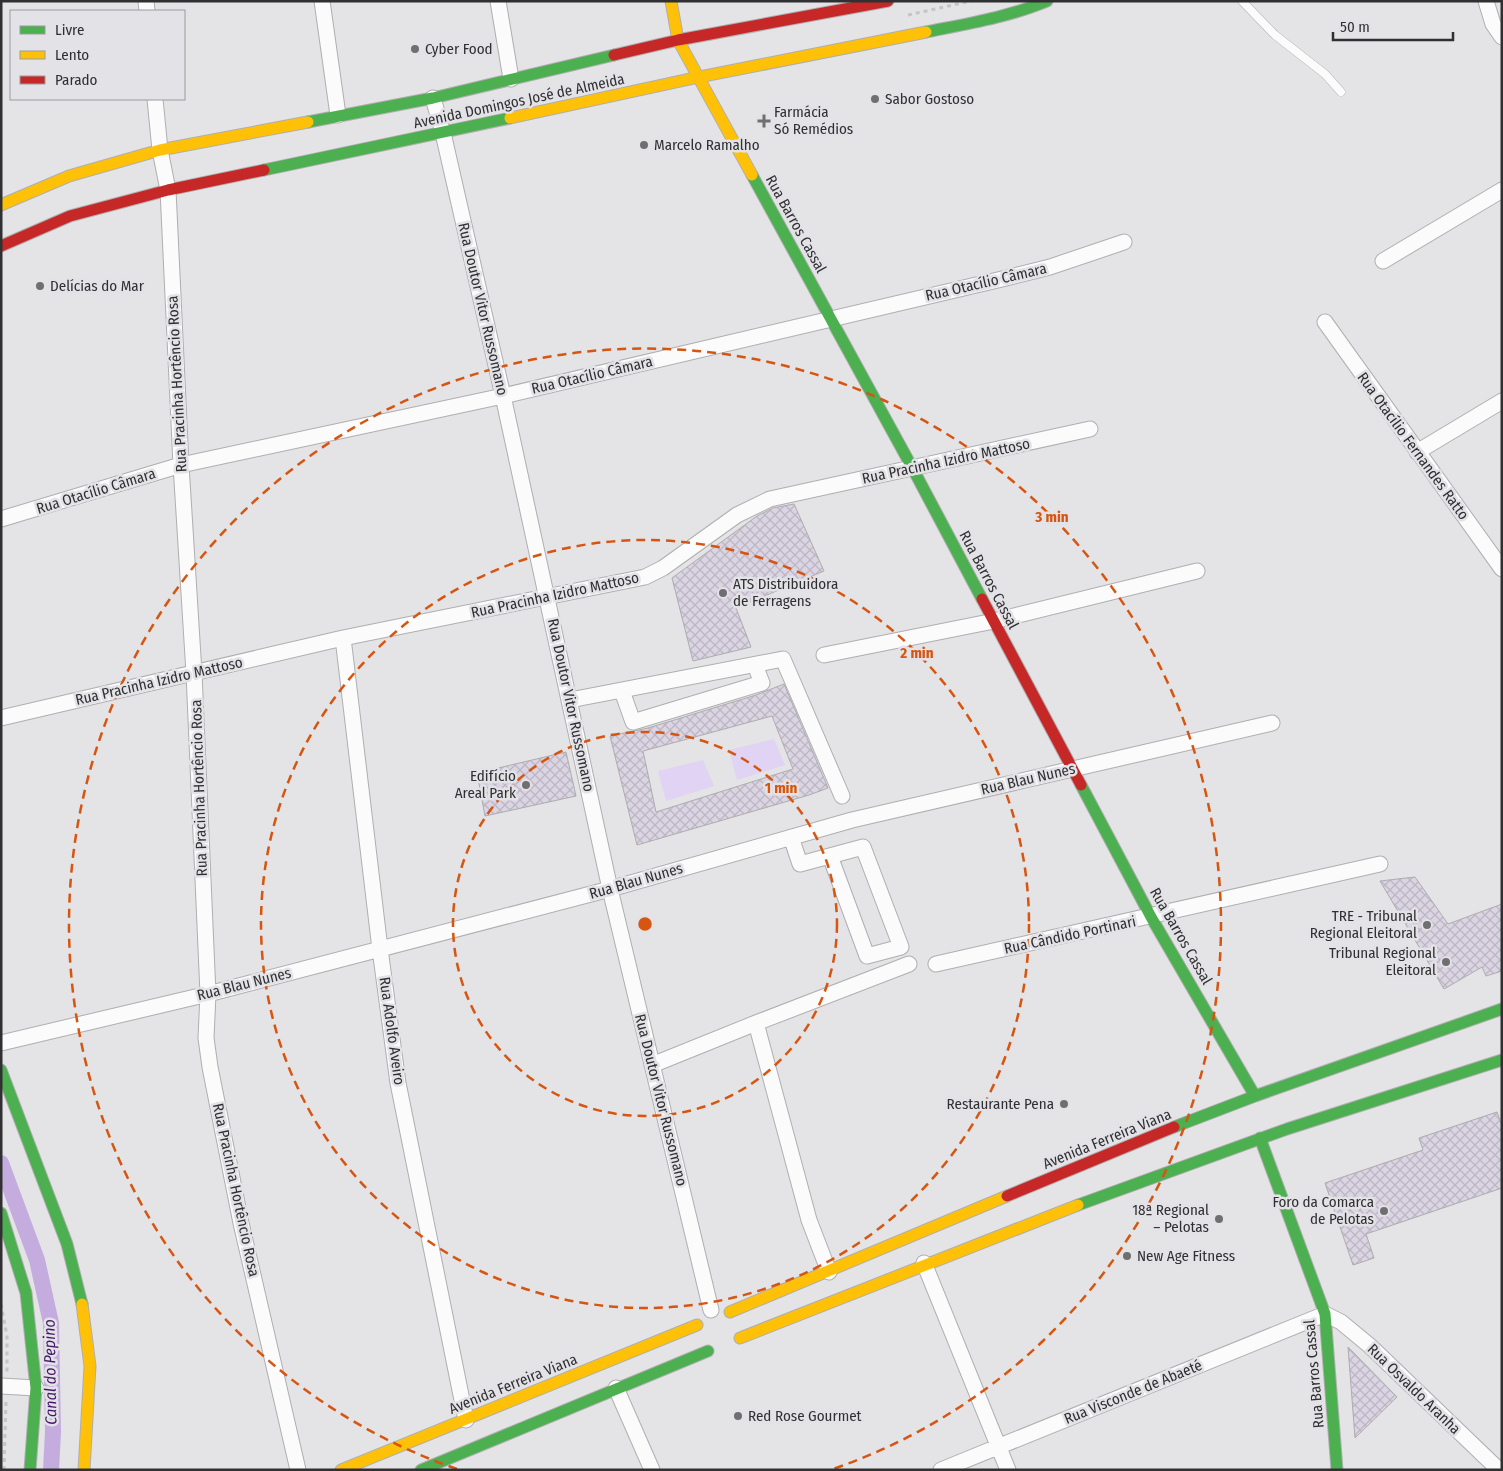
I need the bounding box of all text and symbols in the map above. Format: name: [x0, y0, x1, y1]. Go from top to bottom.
legend: [10, 10, 185, 100]
scale bar: [1333, 10, 1453, 42]
text: 50 m: [1340, 18, 1370, 36]
text: Livre: [55, 21, 84, 39]
place label: Cyber Food: [425, 40, 493, 58]
marker: Cyber Food: [409, 43, 421, 55]
text: Lento: [55, 46, 89, 64]
street label: Avenida Domingos José de Almeida: [412, 70, 626, 132]
text: Parado: [55, 71, 98, 89]
place label: Sabor Gostoso: [885, 90, 974, 108]
marker: Sabor Gostoso: [869, 93, 881, 105]
place label: Farmácia Só Remédios: [774, 103, 853, 138]
marker: Farmácia Só Remédios: [758, 115, 770, 127]
place label: Marcelo Ramalho: [654, 136, 760, 154]
marker: Marcelo Ramalho: [638, 139, 650, 151]
street label: Rua Barros Cassal: [762, 172, 830, 276]
street label: Rua Doutor Vitor Russomano: [454, 221, 512, 397]
street label: Rua Otacílio Câmara: [924, 259, 1048, 305]
place label: Delícias do Mar: [50, 277, 145, 295]
marker: Delícias do Mar: [34, 280, 46, 292]
street label: Rua Pracinha Hortêncio Rosa: [163, 295, 191, 473]
street label: Rua Otacílio Câmara: [530, 352, 654, 398]
street label: Rua Otacílio Fernandes Ratto: [1353, 369, 1473, 523]
street label: Rua Pracinha Izidro Mattoso: [860, 434, 1032, 488]
street label: Rua Otacílio Câmara: [34, 464, 158, 518]
text: 3 min: [1034, 508, 1069, 526]
street label: Rua Barros Cassal: [956, 528, 1022, 632]
street label: Rua Pracinha Izidro Mattoso: [469, 568, 641, 622]
place label: ATS Distribuidora de Ferragens: [733, 575, 838, 610]
marker: ATS Distribuidora de Ferragens: [717, 587, 729, 599]
street label: Rua Doutor Vitor Russomano: [544, 617, 598, 793]
text: 2 min: [899, 644, 934, 662]
street label: Rua Pracinha Izidro Mattoso: [74, 653, 245, 709]
street label: Rua Pracinha Hortêncio Rosa: [187, 699, 211, 877]
street label: Rua Blau Nunes: [979, 759, 1077, 799]
place label: Edifício Areal Park: [455, 767, 516, 802]
marker: Edifício Areal Park: [520, 779, 532, 791]
text: 1 min: [765, 779, 797, 797]
street label: Rua Blau Nunes: [587, 859, 685, 903]
street label: Rua Barros Cassal: [1146, 884, 1216, 988]
place label: TRE - Tribunal Regional Eleitoral: [1310, 907, 1417, 942]
street label: Rua Cândido Portinari: [1002, 912, 1138, 958]
centre of rings: [636, 915, 654, 933]
marker: TRE - Tribunal Regional Eleitoral: [1421, 919, 1433, 931]
place label: Tribunal Regional Eleitoral: [1329, 944, 1436, 979]
marker: Tribunal Regional Eleitoral: [1440, 956, 1452, 968]
street label: Rua Blau Nunes: [195, 964, 293, 1004]
street label: Rua Adolfo Aveiro: [376, 976, 409, 1086]
street label: Rua Doutor Vitor Russomano: [631, 1012, 691, 1188]
place label: Restaurante Pena: [947, 1095, 1054, 1113]
marker: Restaurante Pena: [1058, 1098, 1070, 1110]
street label: Rua Pracinha Hortêncio Rosa: [209, 1102, 263, 1278]
street label: Avenida Ferreira Viana: [1040, 1105, 1174, 1173]
place label: Foro da Comarca de Pelotas: [1272, 1193, 1374, 1228]
place label: 18ª Regional – Pelotas: [1132, 1201, 1209, 1236]
marker: Foro da Comarca de Pelotas: [1378, 1205, 1390, 1217]
marker: 18ª Regional – Pelotas: [1213, 1213, 1225, 1225]
place label: New Age Fitness: [1137, 1247, 1235, 1265]
marker: New Age Fitness: [1121, 1250, 1133, 1262]
water label: Canal do Pepino: [40, 1319, 60, 1425]
street label: Rua Barros Cassal: [1300, 1319, 1328, 1429]
street label: Rua Osvaldo Aranha: [1364, 1340, 1464, 1438]
street label: Avenida Ferreira Viana: [446, 1350, 580, 1418]
street label: Rua Visconde de Abaeté: [1061, 1356, 1205, 1428]
place label: Red Rose Gourmet: [748, 1407, 862, 1425]
marker: Red Rose Gourmet: [732, 1410, 744, 1422]

